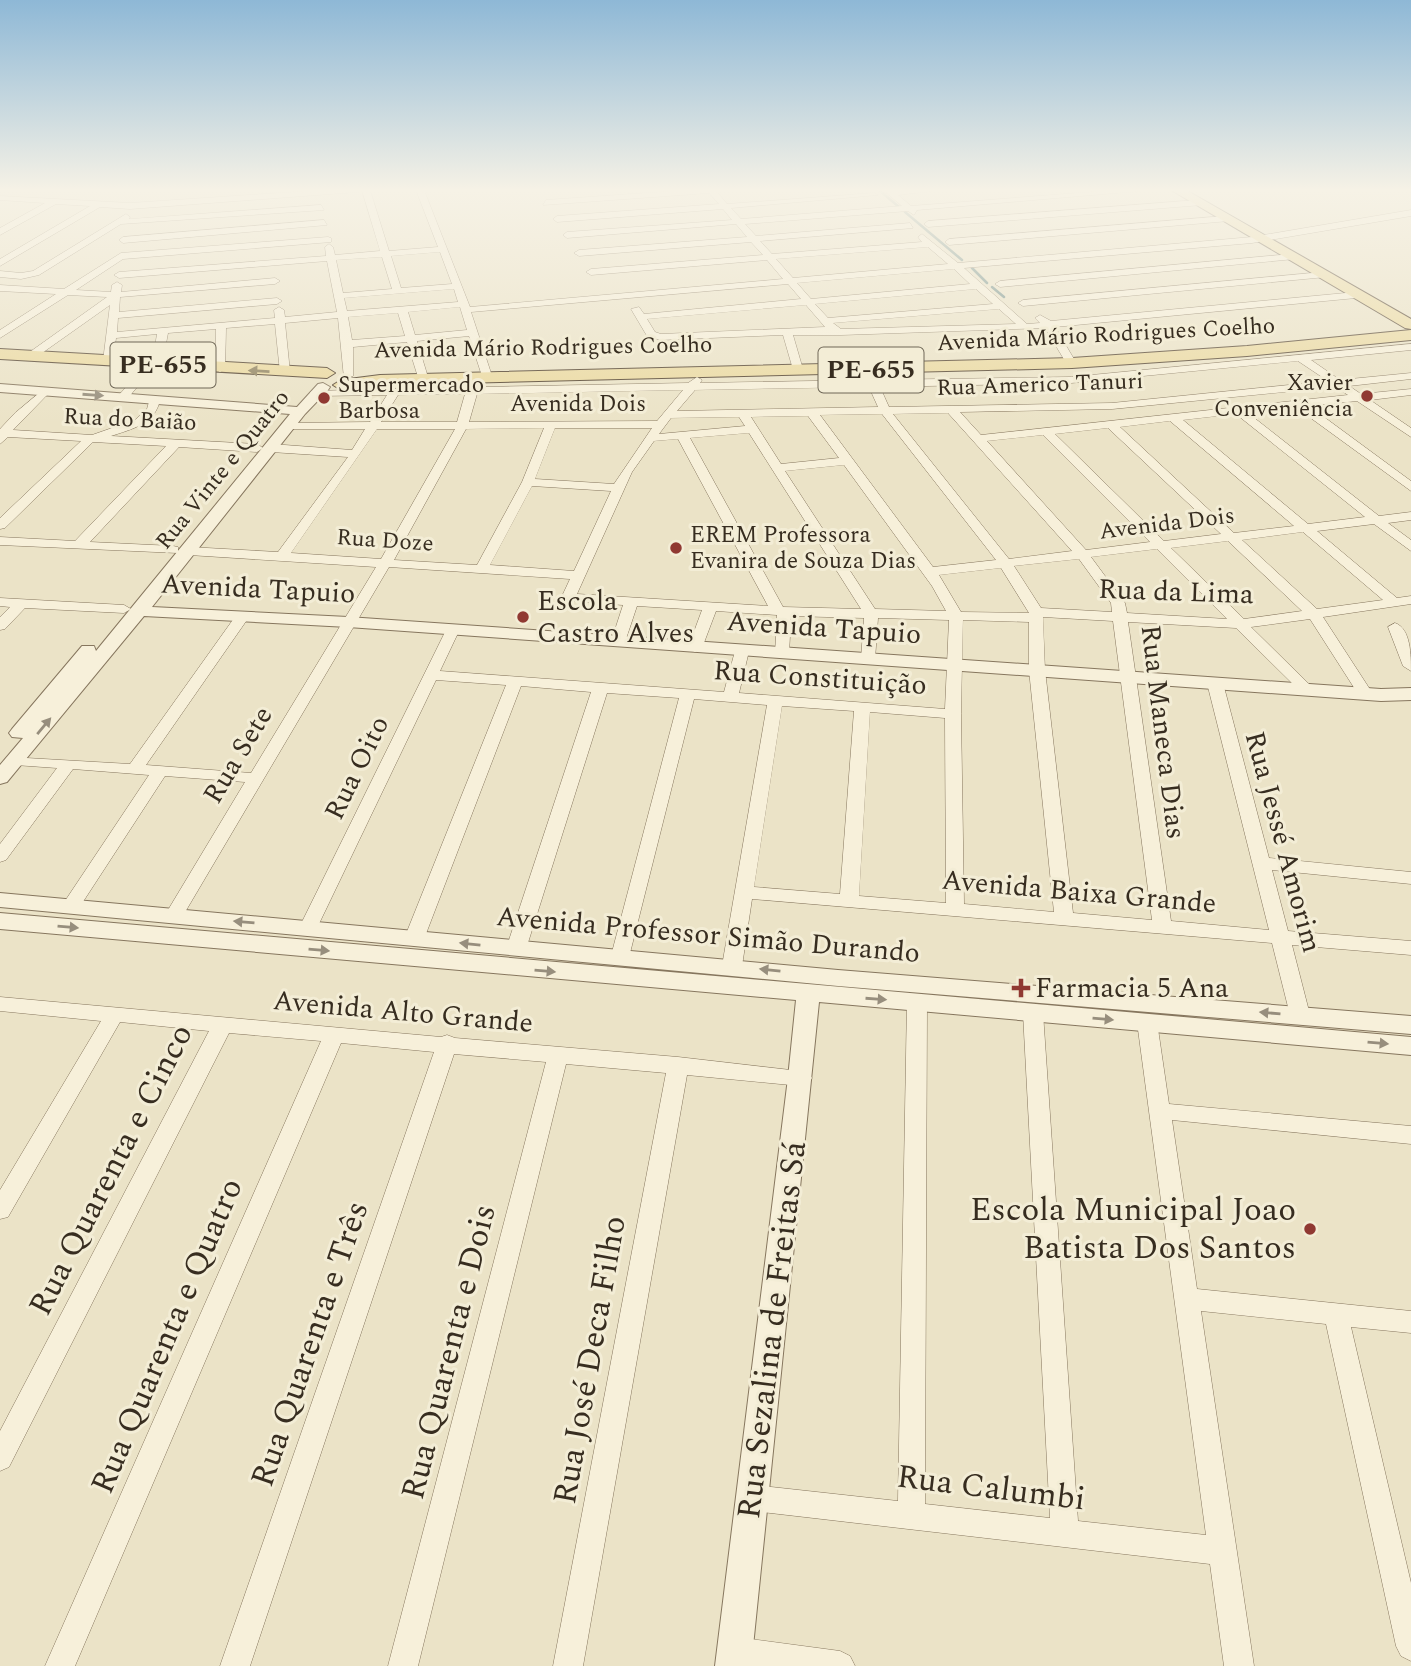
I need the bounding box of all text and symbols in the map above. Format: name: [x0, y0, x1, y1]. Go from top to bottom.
street label: Avenida Mário Rodrigues Coelho: [936, 309, 1276, 361]
street label: Avenida Mário Rodrigues Coelho: [373, 328, 713, 368]
road number: PE-655: [110, 342, 216, 388]
road number: PE-655: [818, 348, 924, 392]
street label: Rua Americo Tanuri: [936, 364, 1144, 406]
one-way arrow: [248, 365, 270, 376]
place label: Xavier Conveniência: [1214, 366, 1353, 427]
place label: Supermercado Barbosa: [338, 368, 484, 429]
street label: Rua Vinte e Quatro: [147, 382, 299, 558]
street label: Avenida Dois: [510, 387, 646, 422]
marker: Xavier Conveniência: [1359, 388, 1375, 404]
one-way arrow: [82, 390, 104, 401]
marker: Supermercado Barbosa: [316, 390, 332, 406]
street label: Rua do Baião: [62, 399, 198, 441]
street label: Avenida Dois: [1097, 498, 1237, 550]
place label: EREM Professora Evanira de Souza Dias: [690, 518, 916, 579]
street label: Rua Doze: [335, 520, 435, 562]
marker: EREM Professora Evanira de Souza Dias: [668, 540, 684, 556]
street label: Avenida Tapuio: [159, 562, 357, 616]
street label: Rua da Lima: [1098, 568, 1255, 616]
place label: Escola Castro Alves: [537, 580, 694, 655]
street label: Avenida Tapuio: [725, 600, 923, 656]
marker: Escola Castro Alves: [515, 609, 531, 625]
street label: Rua Maneca Dias: [1129, 622, 1197, 842]
street label: Rua Constituição: [712, 649, 928, 707]
street label: Rua Sete: [192, 698, 284, 812]
street label: Rua Oito: [313, 709, 401, 827]
one-way arrow: [36, 717, 51, 735]
street label: Rua Jessé Amorim: [1233, 727, 1333, 957]
street label: Avenida Baixa Grande: [940, 859, 1218, 925]
street label: Avenida Professor Simão Durando: [494, 895, 922, 975]
one-way arrow: [233, 916, 255, 927]
one-way arrow: [57, 922, 79, 933]
one-way arrow: [459, 938, 481, 949]
one-way arrow: [308, 945, 330, 956]
one-way arrow: [759, 965, 781, 976]
one-way arrow: [535, 966, 557, 977]
place label: Farmacia 5 Ana: [1035, 967, 1229, 1010]
street label: Avenida Alto Grande: [271, 979, 535, 1045]
marker: Farmacia 5 Ana: [1013, 980, 1029, 996]
one-way arrow: [865, 994, 887, 1005]
one-way arrow: [1259, 1007, 1281, 1018]
one-way arrow: [1092, 1014, 1114, 1025]
street label: Rua Quarenta e Cinco: [16, 1015, 206, 1325]
one-way arrow: [1367, 1038, 1389, 1049]
street label: Rua Sezalina de Freitas Sá: [724, 1138, 820, 1522]
street label: Rua Quarenta e Quatro: [78, 1170, 256, 1502]
place label: Escola Municipal Joao Batista Dos Santos: [970, 1185, 1296, 1273]
street label: Rua Quarenta e Três: [238, 1194, 382, 1494]
street label: Rua Quarenta e Dois: [388, 1199, 510, 1505]
street label: Rua José Deca Filho: [540, 1212, 640, 1508]
marker: Escola Municipal Joao Batista Dos Santos: [1302, 1221, 1318, 1237]
street label: Rua Calumbi: [894, 1452, 1088, 1524]

